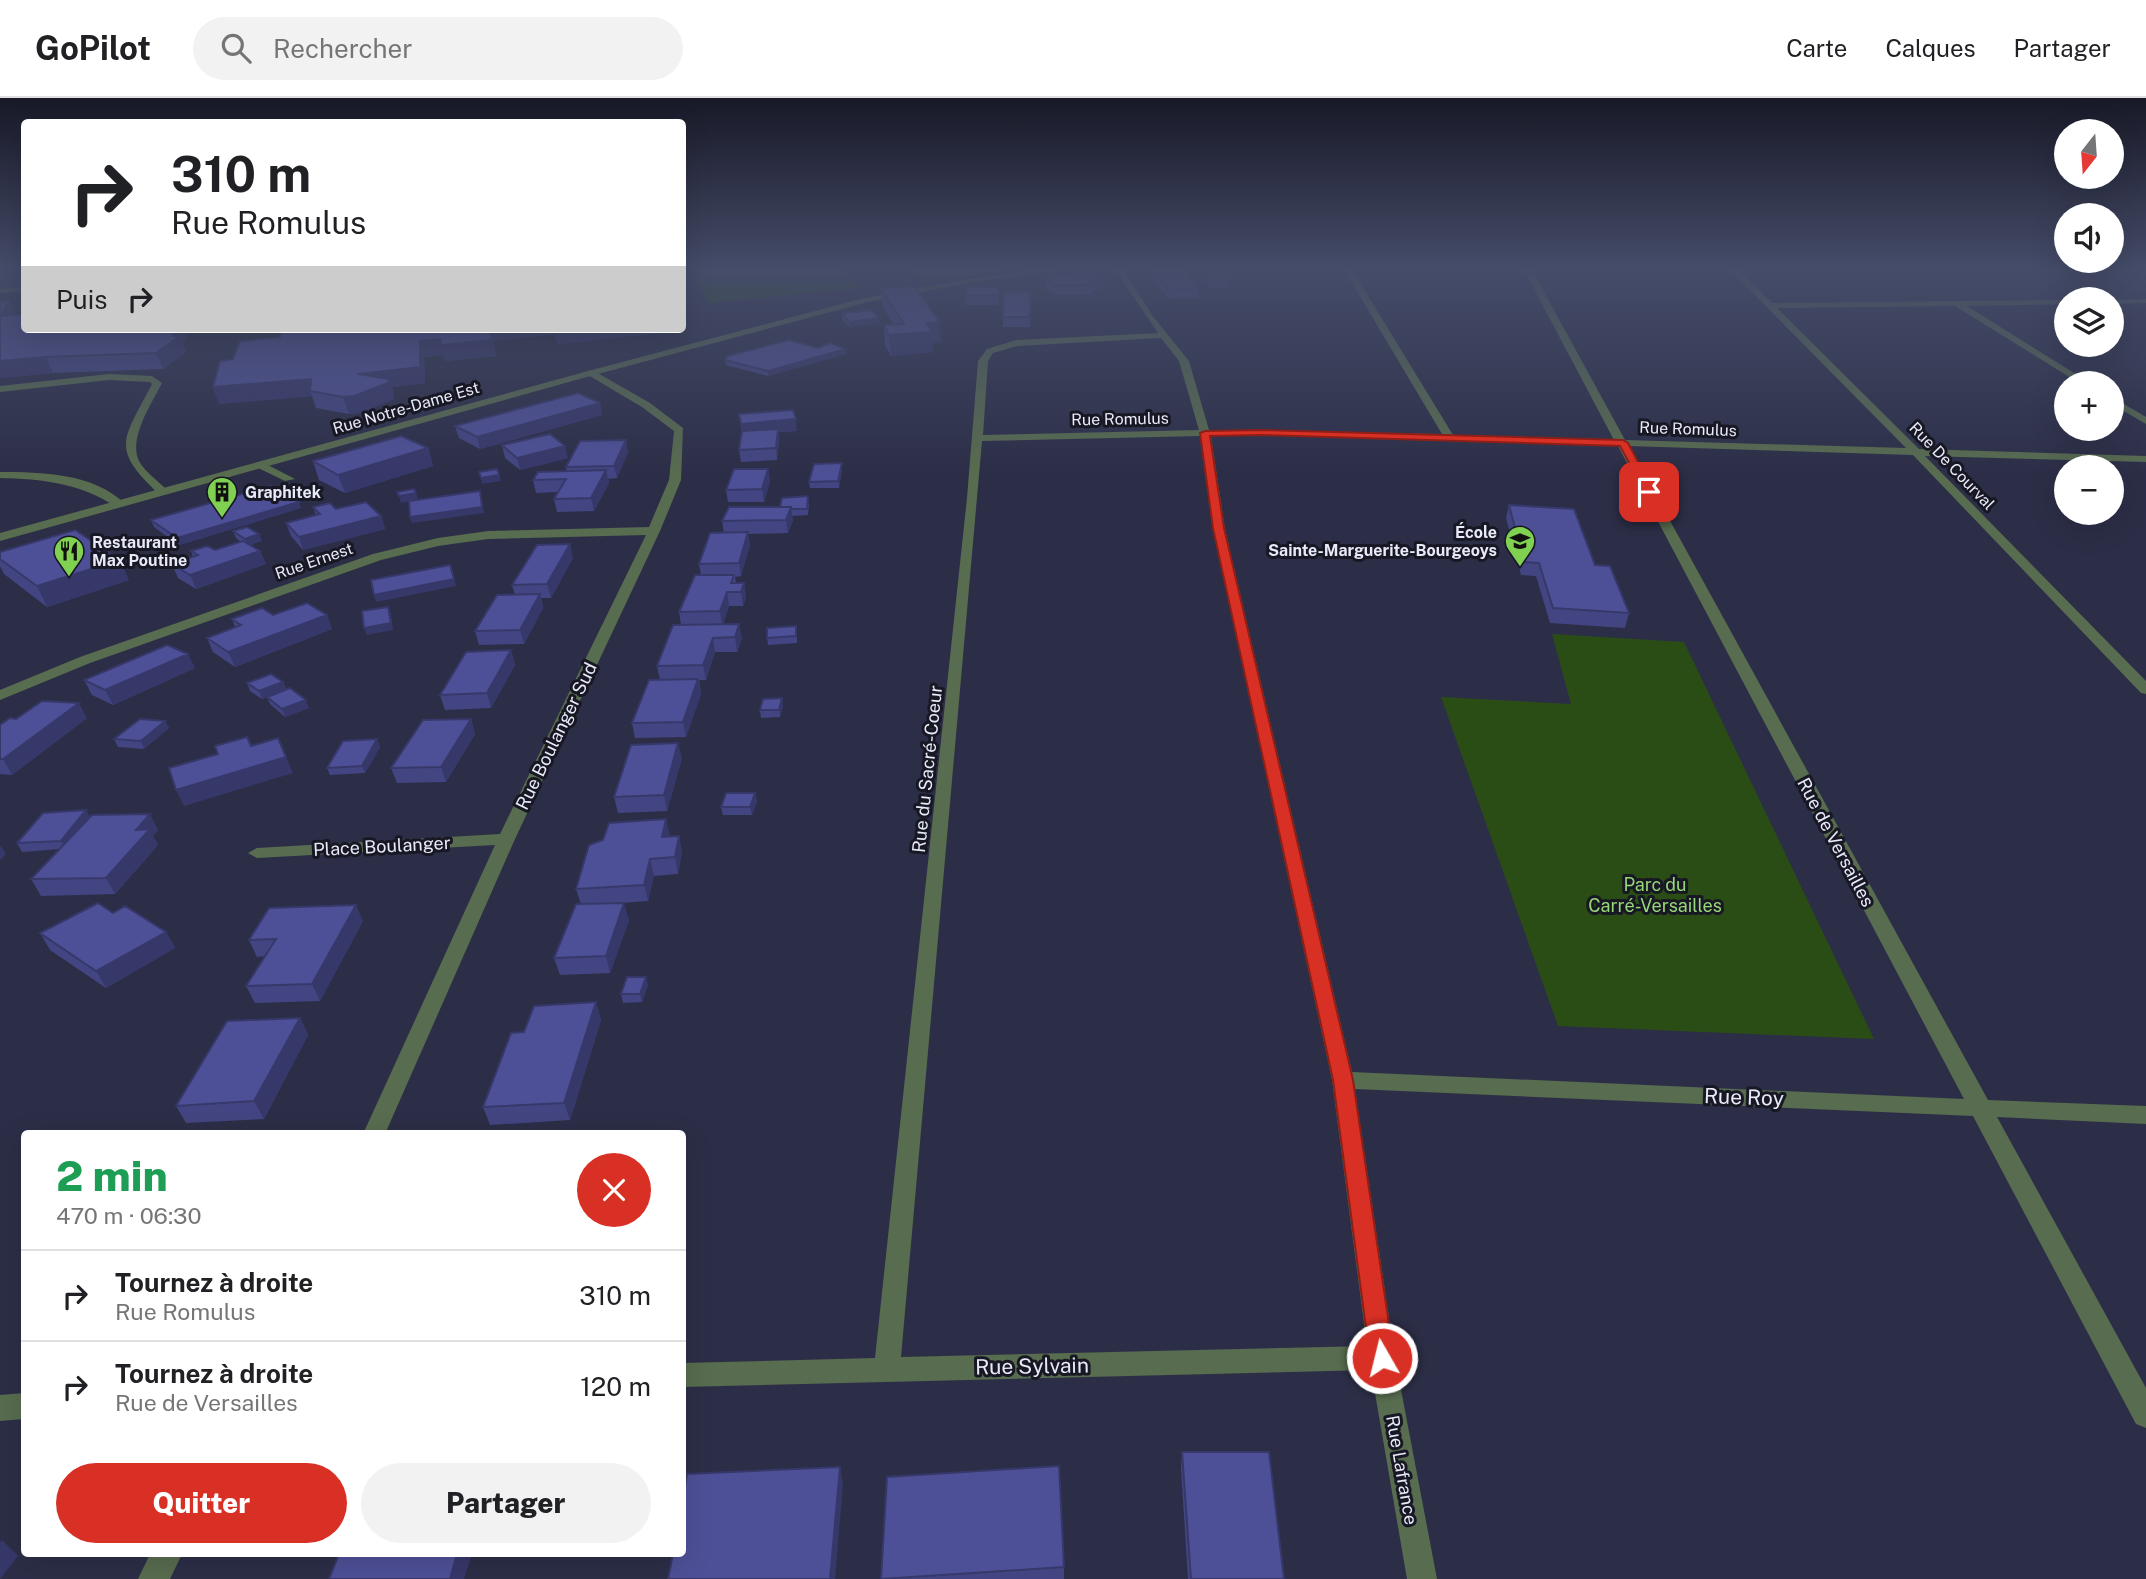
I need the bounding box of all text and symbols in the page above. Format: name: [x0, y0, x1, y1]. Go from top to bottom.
search box: [193, 17, 683, 80]
text: GoPilot: [35, 29, 151, 67]
icon: search: [217, 29, 255, 67]
text: Rechercher: [273, 33, 412, 64]
text: Carte: [1786, 34, 1847, 62]
text: Calques: [1885, 34, 1976, 62]
text: Partager: [2014, 34, 2111, 62]
north arrow: [2054, 119, 2124, 189]
map controls: [2054, 119, 2124, 525]
text: 310 m: [171, 145, 311, 203]
icon: right: [56, 147, 147, 238]
button: sound: [2054, 203, 2124, 273]
text: Rue Romulus: [171, 204, 366, 241]
icon: right: [121, 280, 159, 318]
text: Puis: [56, 284, 107, 315]
button: layers: [2054, 287, 2124, 357]
button: +: [2054, 371, 2124, 441]
street label: Rue Notre-Dame Est: [331, 378, 481, 438]
street label: Rue Romulus: [1071, 409, 1169, 429]
street label: Rue Romulus: [1639, 418, 1737, 440]
street label: Rue De Courval: [1905, 418, 1999, 514]
button: −: [2054, 455, 2124, 525]
pin: [1619, 462, 1679, 522]
icon: arrive: [1630, 473, 1668, 511]
building icon: Graphitek: [205, 475, 239, 519]
place label: Graphitek: [245, 483, 321, 502]
place label: École Sainte-Marguerite-Bourgeoys: [1268, 522, 1497, 560]
school or university icon: École Sainte-Marguerite-Bourgeoys: [1503, 524, 1537, 568]
place label: Restaurant Max Poutine: [92, 533, 187, 570]
restaurant icon: Restaurant Max Poutine: [52, 534, 86, 578]
street label: Rue Ernest: [273, 539, 355, 583]
street label: Rue Boulanger Sud: [511, 659, 601, 813]
street label: Rue du Sacré-Coeur: [908, 684, 946, 854]
street label: Rue de Versailles: [1793, 774, 1879, 910]
street label: Place Boulanger: [313, 832, 451, 860]
park label: Parc du Carré-Versailles: [1588, 874, 1722, 916]
street label: Rue Roy: [1704, 1083, 1784, 1111]
text: 2 min: [56, 1151, 168, 1200]
button: close: [577, 1153, 651, 1227]
text: 470 m · 06:30: [56, 1202, 202, 1229]
text: Tournez à droite: [115, 1267, 313, 1298]
icon: right: [56, 1277, 94, 1315]
text: 310 m: [579, 1280, 651, 1311]
text: Rue Romulus: [115, 1298, 255, 1325]
position arrow: [1345, 1321, 1419, 1395]
street label: Rue Sylvain: [975, 1353, 1089, 1379]
text: Tournez à droite: [115, 1358, 313, 1389]
icon: right: [56, 1368, 94, 1406]
text: 120 m: [580, 1371, 651, 1402]
text: Rue de Versailles: [115, 1389, 298, 1416]
street label: Rue Lafrance: [1382, 1414, 1422, 1526]
button: Quitter: [56, 1463, 347, 1543]
button: Partager: [361, 1463, 651, 1543]

